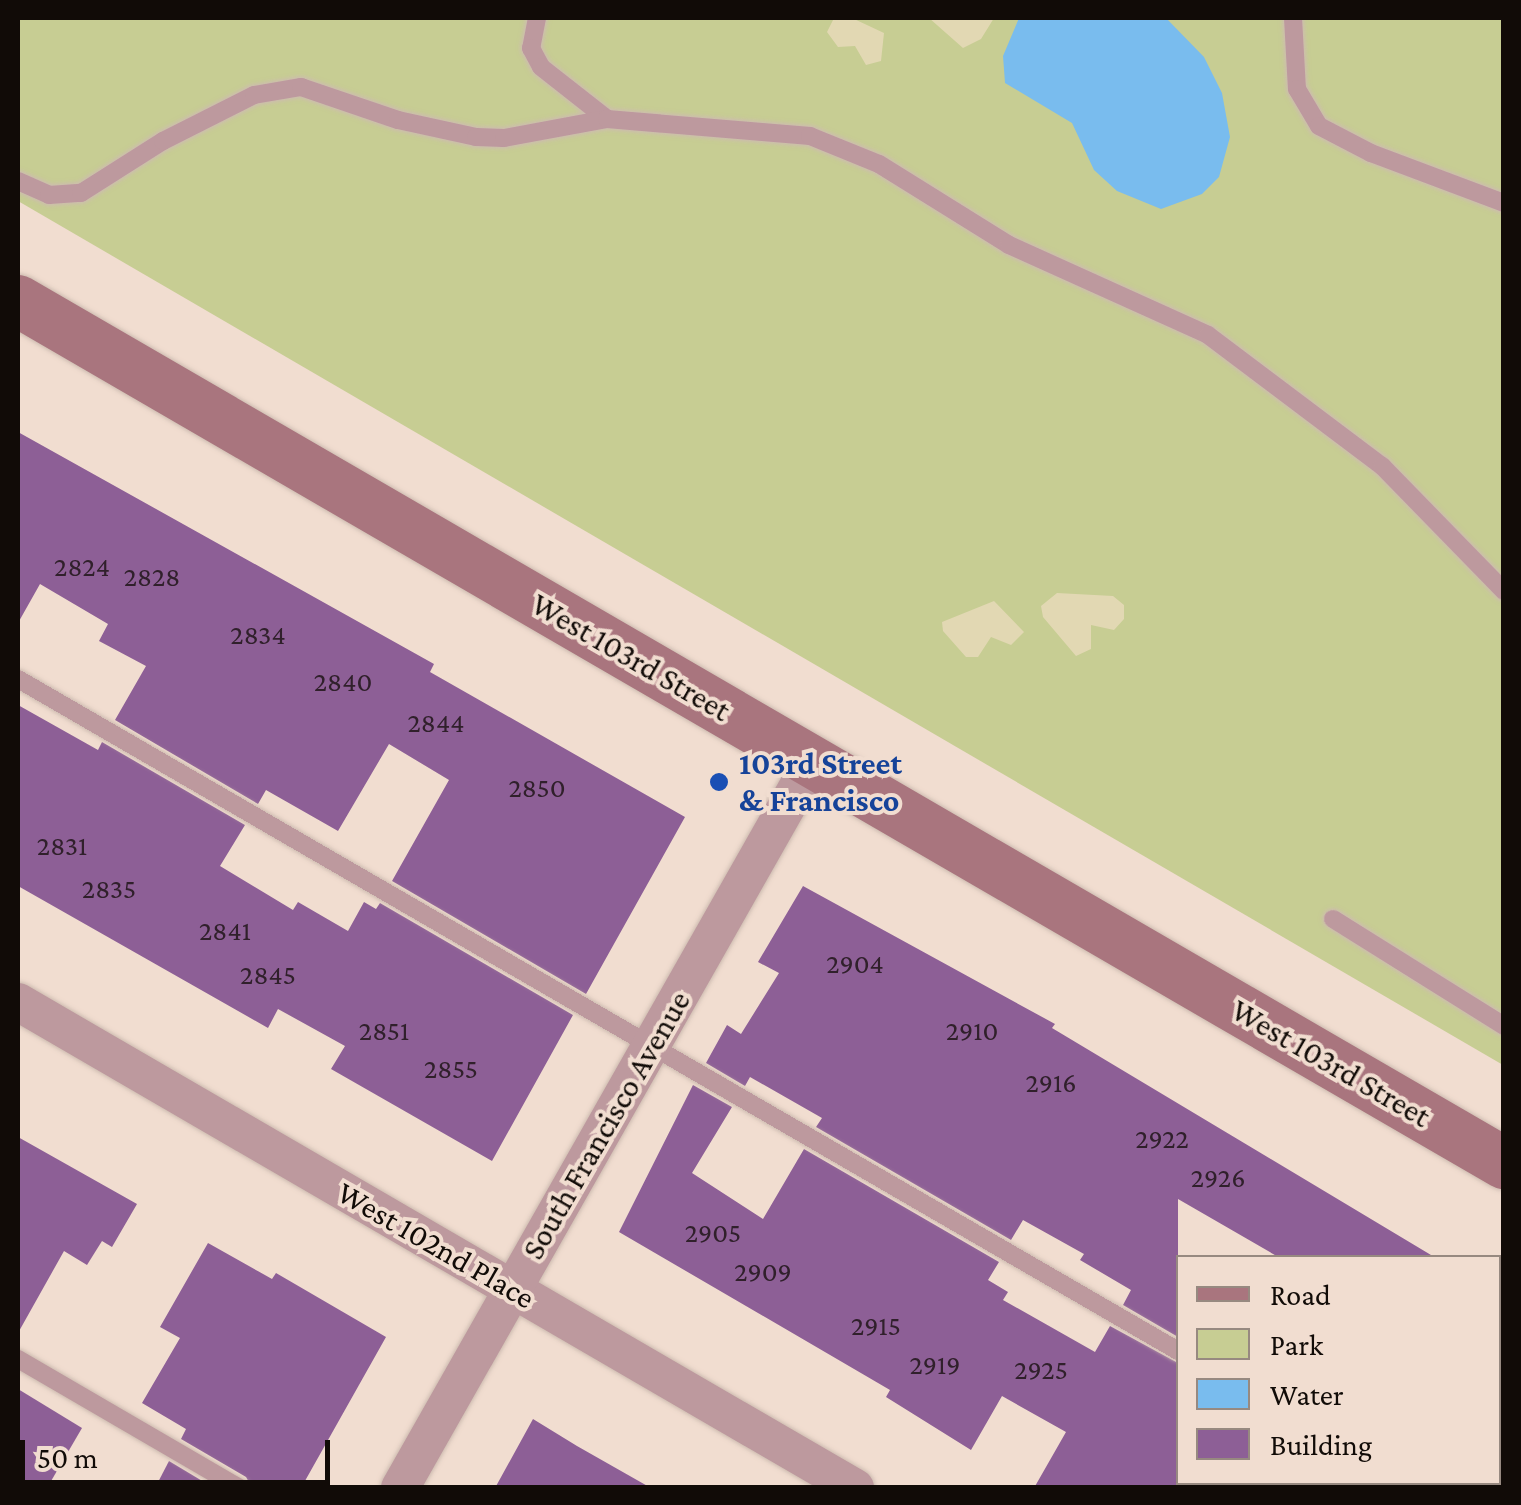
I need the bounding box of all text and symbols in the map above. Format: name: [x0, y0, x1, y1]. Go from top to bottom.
house number: 2824: [54, 550, 110, 584]
house number: 2828: [124, 560, 180, 594]
street label: West 103rd Street: [525, 585, 737, 729]
house number: 2834: [230, 618, 286, 652]
house number: 2840: [314, 665, 372, 699]
house number: 2844: [407, 706, 465, 740]
place label: 103rd Street & Francisco: [739, 745, 902, 820]
house number: 2850: [508, 771, 566, 805]
marker: 103rd Street & Francisco: [708, 771, 730, 793]
house number: 2831: [37, 829, 87, 863]
house number: 2835: [82, 872, 136, 906]
house number: 2841: [199, 914, 251, 948]
house number: 2904: [826, 947, 884, 981]
house number: 2845: [240, 958, 296, 992]
street label: South Francisco Avenue: [514, 984, 698, 1266]
street label: West 103rd Street: [1225, 991, 1437, 1135]
house number: 2851: [359, 1014, 409, 1048]
house number: 2910: [946, 1014, 998, 1048]
house number: 2855: [424, 1052, 478, 1086]
house number: 2916: [1025, 1066, 1077, 1100]
house number: 2922: [1135, 1122, 1189, 1156]
house number: 2926: [1191, 1161, 1245, 1195]
street label: West 102nd Place: [331, 1173, 541, 1317]
house number: 2905: [685, 1216, 741, 1250]
house number: 2909: [734, 1255, 792, 1289]
legend: [1176, 1255, 1501, 1485]
text: Road: [1270, 1278, 1331, 1311]
house number: 2915: [851, 1309, 901, 1343]
text: Park: [1270, 1328, 1323, 1361]
house number: 2919: [909, 1348, 961, 1382]
house number: 2925: [1014, 1353, 1068, 1387]
text: Water: [1270, 1378, 1344, 1411]
scale bar: [25, 1420, 335, 1482]
text: Building: [1270, 1428, 1372, 1461]
text: 50 m: [37, 1441, 98, 1474]

